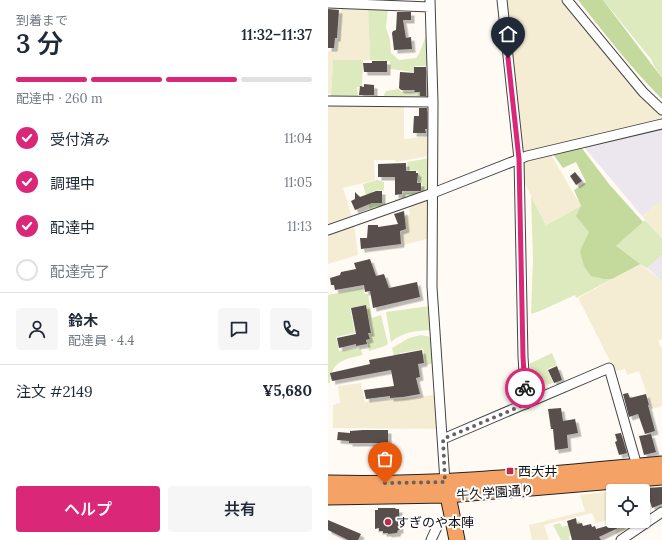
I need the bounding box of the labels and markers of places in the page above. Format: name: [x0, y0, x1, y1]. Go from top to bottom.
pin: [491, 17, 525, 58]
pin: [368, 442, 402, 483]
place label: 西大井: [518, 463, 557, 480]
marker: 西大井: [505, 466, 515, 476]
place label: すぎのや本陣: [396, 514, 474, 531]
marker: すぎのや本陣: [383, 517, 393, 527]

